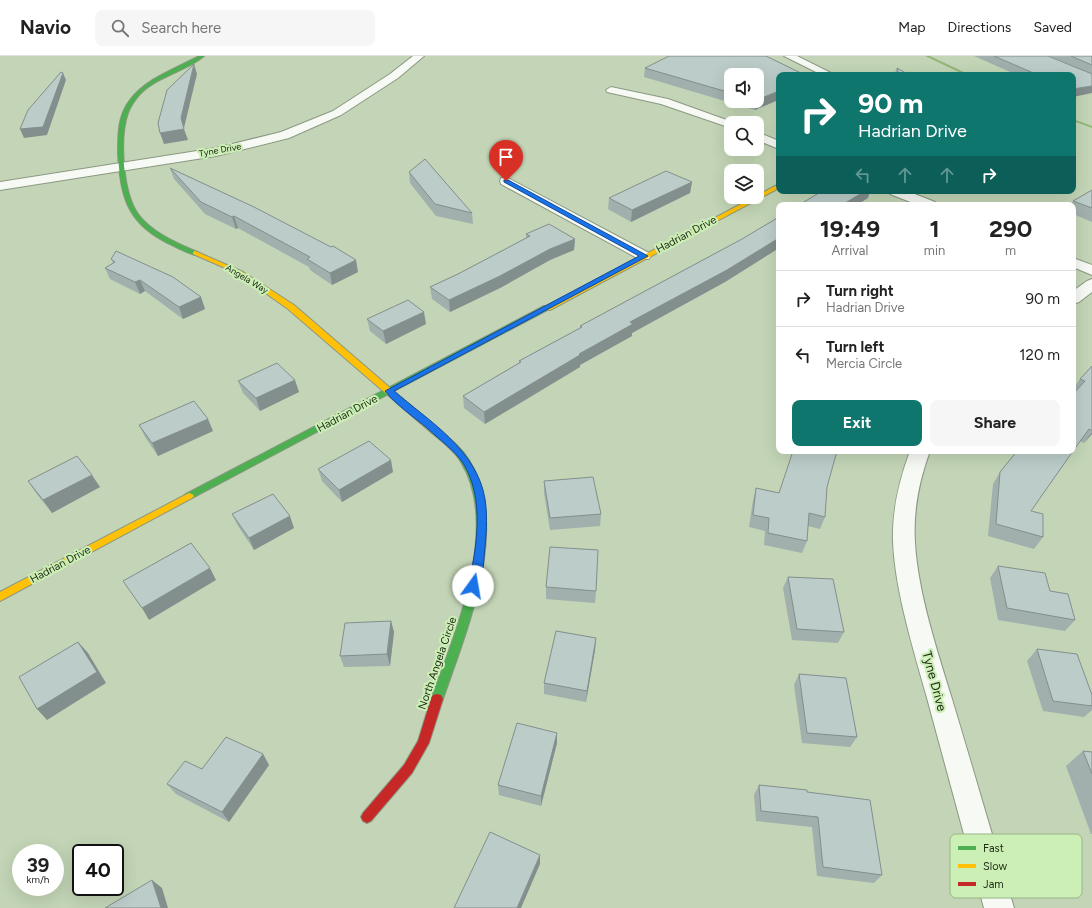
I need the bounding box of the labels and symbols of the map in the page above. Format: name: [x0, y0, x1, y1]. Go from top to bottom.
street label: Tyne Drive: [198, 140, 242, 159]
pin: [489, 140, 523, 181]
street label: Hadrian Drive: [654, 213, 719, 256]
street label: Angela Way: [224, 262, 271, 296]
street label: Hadrian Drive: [315, 392, 380, 435]
street label: Hadrian Drive: [28, 543, 93, 586]
position arrow: [452, 565, 494, 607]
street label: North Angela Circle: [416, 615, 459, 711]
street label: Tyne Drive: [919, 649, 950, 713]
legend: [950, 834, 1082, 898]
text: Fast: [983, 842, 1004, 855]
speed limit sign: 40: [72, 844, 124, 896]
text: Slow: [983, 860, 1007, 873]
text: Jam: [983, 878, 1004, 891]

